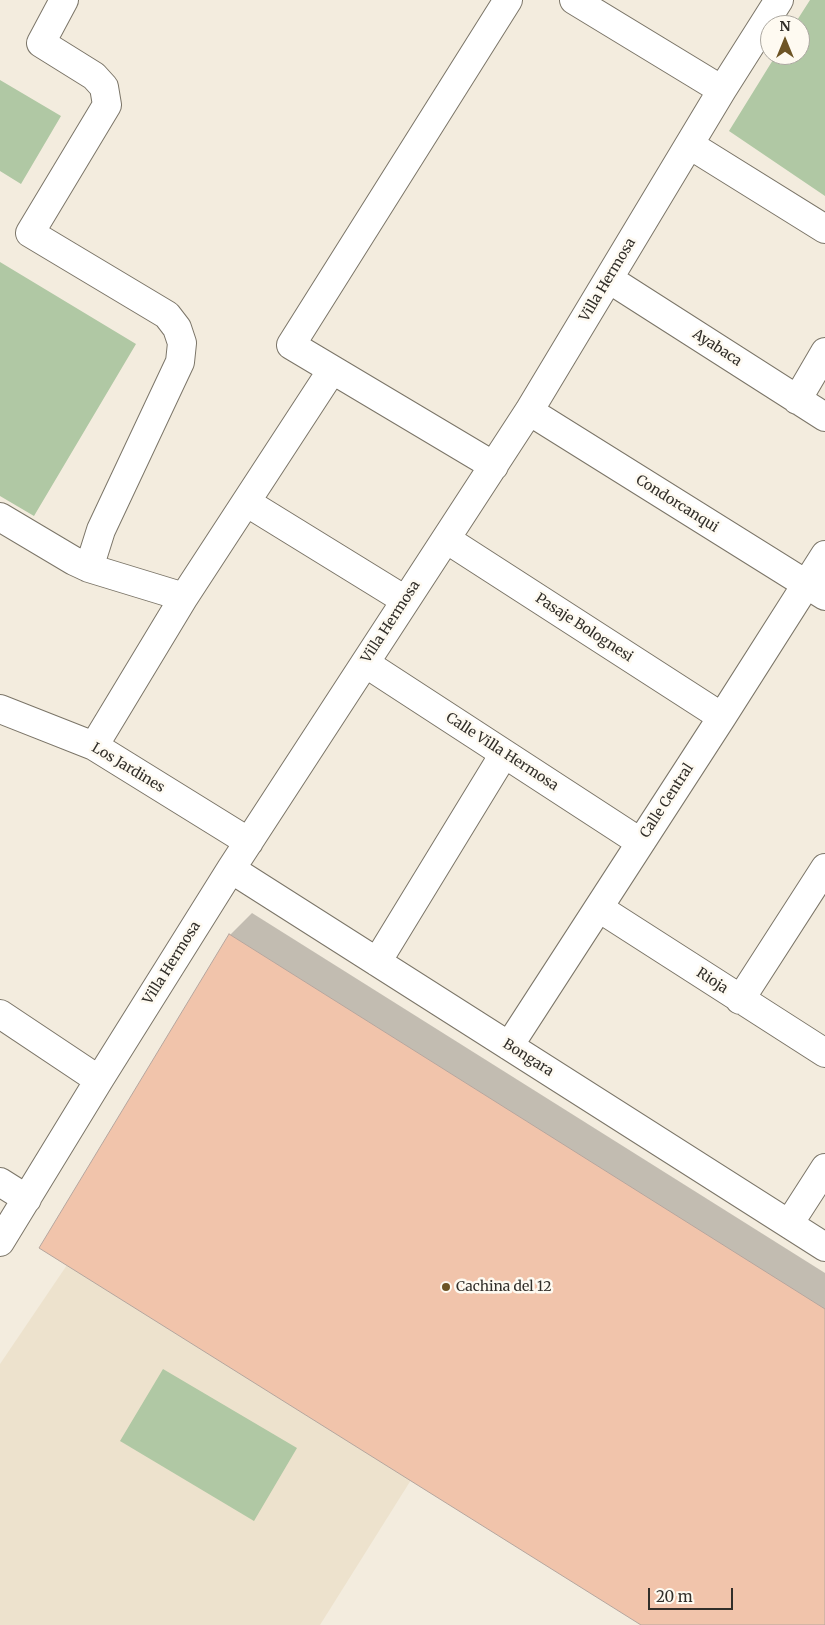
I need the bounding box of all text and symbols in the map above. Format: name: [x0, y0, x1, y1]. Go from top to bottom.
north arrow: [760, 15, 810, 65]
text: N: [779, 17, 791, 35]
street label: Villa Hermosa: [576, 235, 640, 325]
street label: Ayabaca: [689, 326, 745, 370]
street label: Condorcanqui: [633, 472, 721, 536]
street label: Villa Hermosa: [358, 578, 424, 666]
street label: Pasaje Bolognesi: [532, 590, 636, 666]
street label: Calle Villa Hermosa: [443, 709, 561, 795]
street label: Los Jardines: [89, 740, 167, 796]
street label: Calle Central: [637, 761, 697, 841]
street label: Villa Hermosa: [140, 918, 204, 1008]
street label: Rioja: [693, 965, 731, 997]
street label: Bongara: [500, 1036, 556, 1080]
place label: Cachina del 12: [456, 1279, 552, 1295]
marker: Cachina del 12: [440, 1281, 452, 1293]
scale bar: [650, 1578, 735, 1610]
text: 20 m: [656, 1587, 693, 1606]

